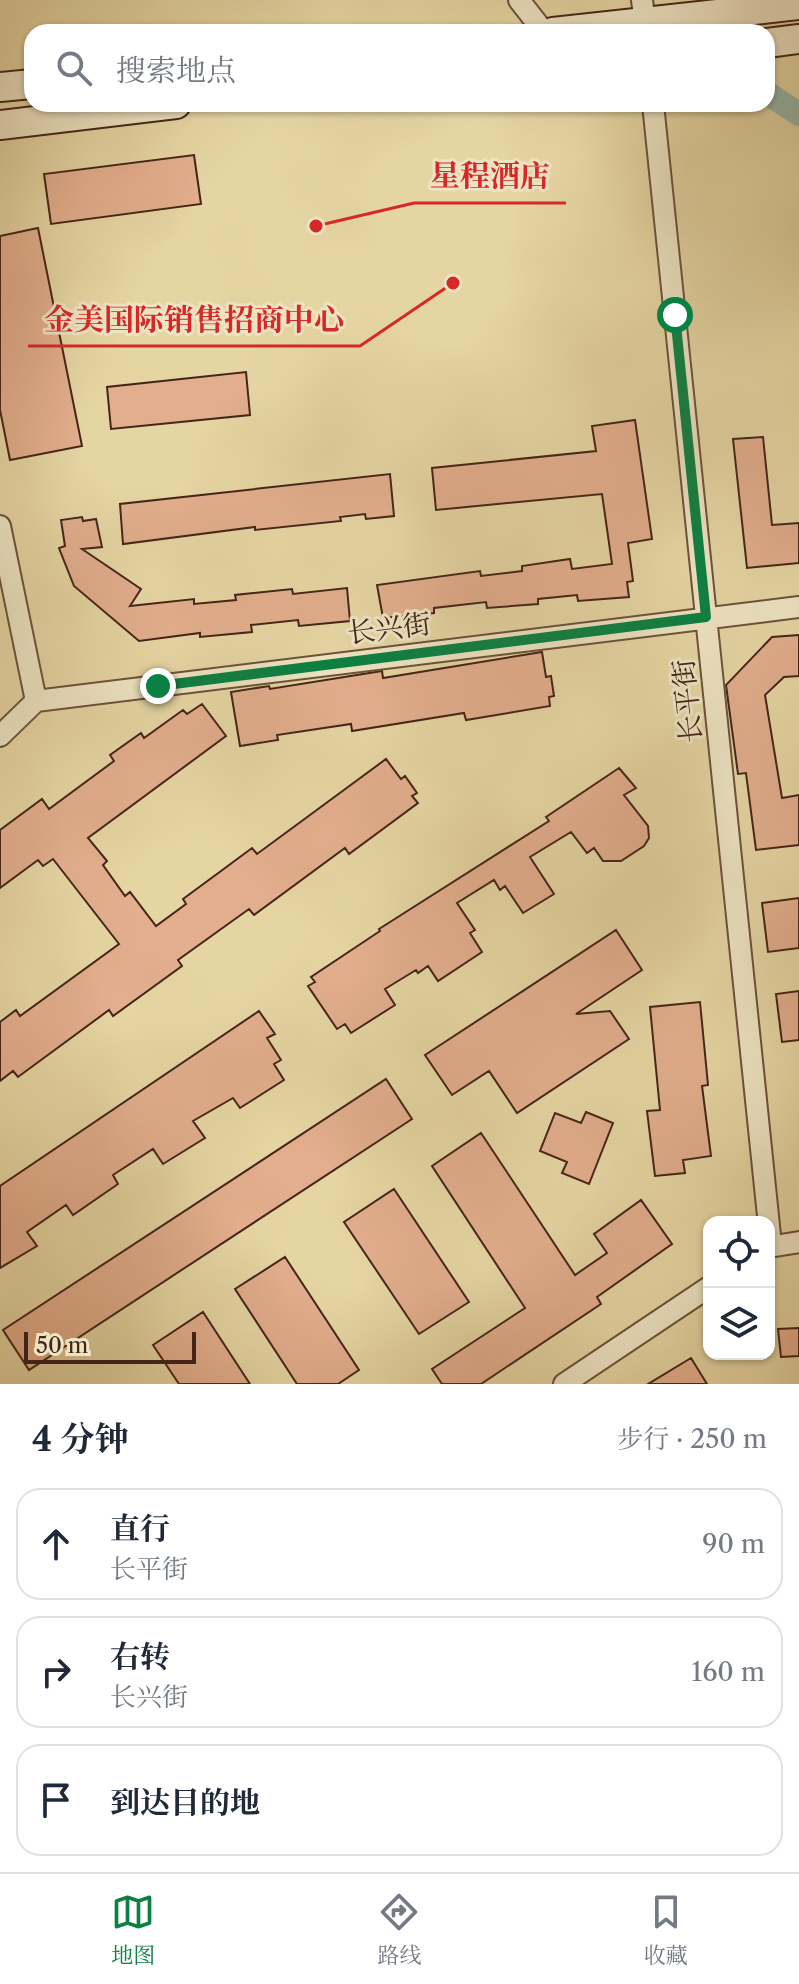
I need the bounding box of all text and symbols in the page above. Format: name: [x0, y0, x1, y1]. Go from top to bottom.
search box: [24, 24, 775, 112]
icon: search: [52, 46, 96, 90]
text: 搜索地点: [116, 52, 236, 89]
callout: 星程酒店: [414, 149, 566, 203]
text: 星程酒店: [430, 157, 550, 194]
callout: 金美国际销售招商中心: [28, 292, 360, 346]
route start: [657, 297, 693, 333]
text: 金美国际销售招商中心: [44, 301, 344, 338]
street label: 长兴街: [345, 606, 433, 650]
street label: 长平街: [666, 657, 708, 745]
route end: [140, 668, 176, 704]
map controls: [703, 1216, 775, 1360]
button: locate: [703, 1216, 775, 1288]
button: layers: [703, 1288, 775, 1360]
scale bar: [24, 1328, 196, 1364]
text: 50 m: [36, 1332, 88, 1359]
text: 4 分钟: [32, 1418, 129, 1460]
text: 步行 · 250 m: [617, 1423, 767, 1455]
text: 直行: [110, 1510, 170, 1547]
icon: ahead: [34, 1522, 78, 1566]
text: 90 m: [702, 1528, 765, 1560]
text: 长平街: [110, 1553, 188, 1585]
text: 右转: [110, 1638, 170, 1675]
icon: right: [34, 1650, 78, 1694]
text: 160 m: [691, 1656, 765, 1688]
text: 长兴街: [110, 1681, 188, 1713]
icon: arrive: [34, 1778, 78, 1822]
text: 到达目的地: [110, 1784, 260, 1821]
tab: 地图: [111, 1890, 155, 1969]
tab: 路线: [377, 1890, 422, 1969]
tab: 收藏: [644, 1890, 688, 1969]

